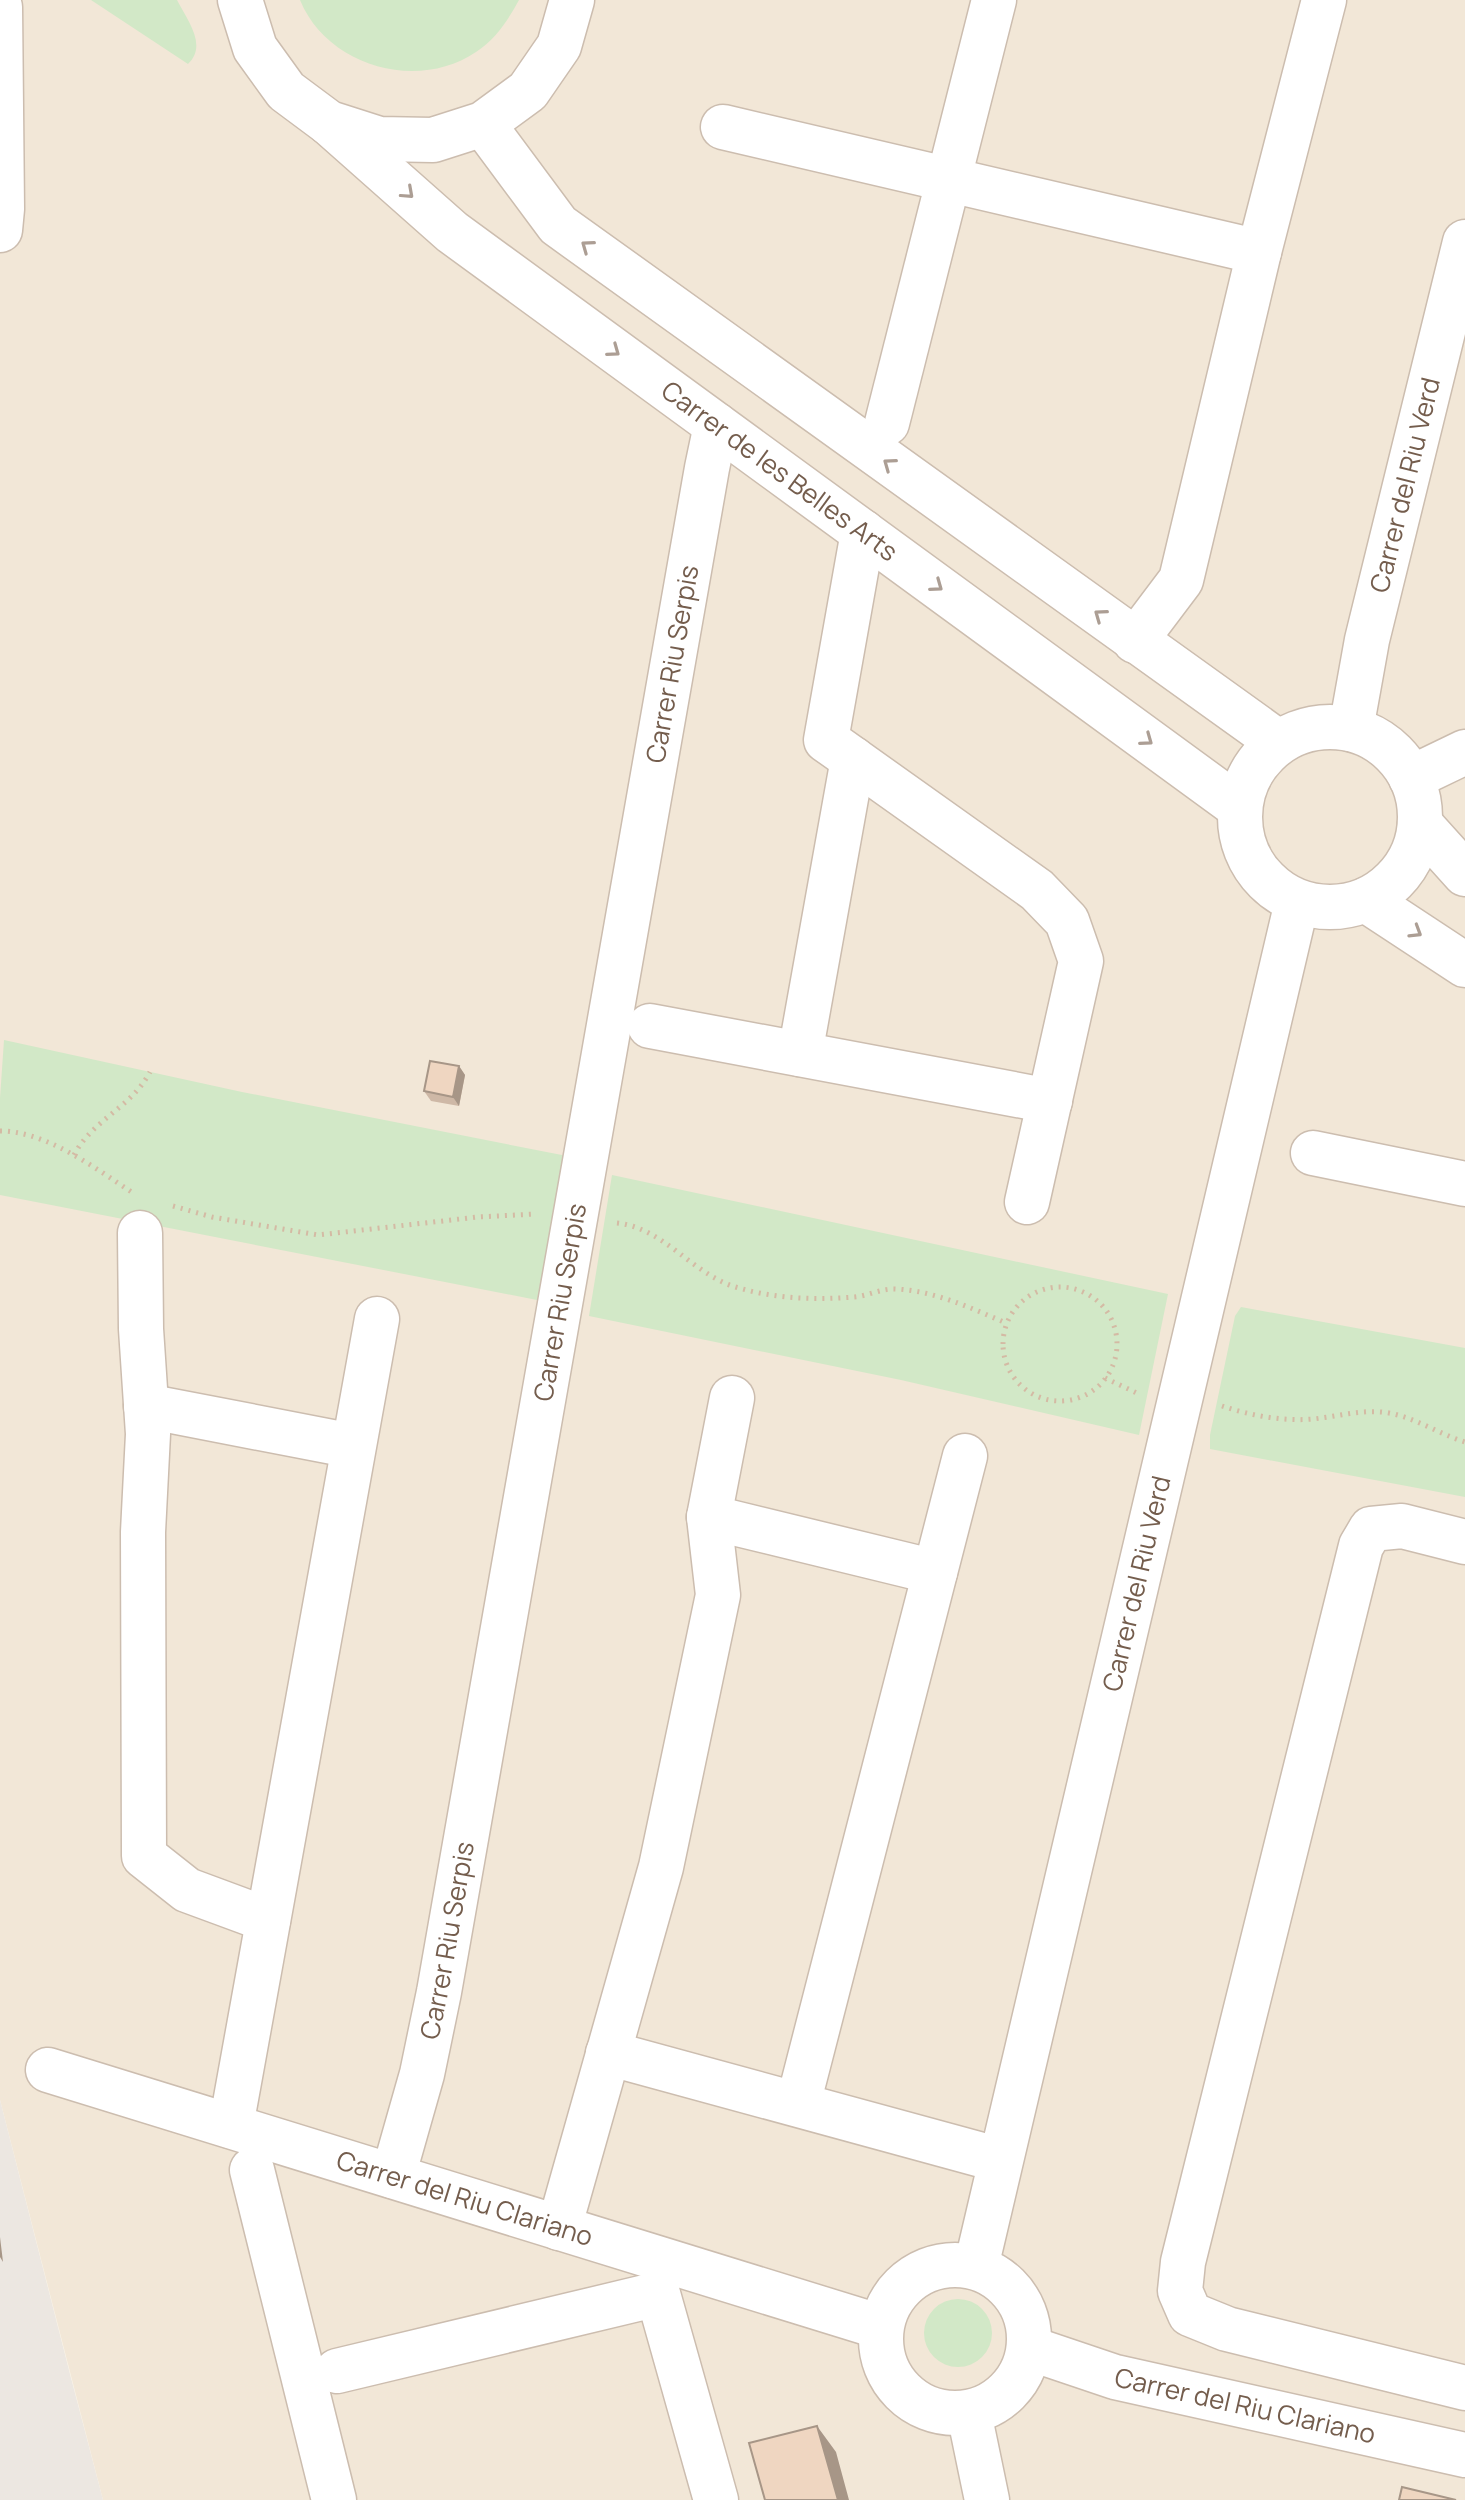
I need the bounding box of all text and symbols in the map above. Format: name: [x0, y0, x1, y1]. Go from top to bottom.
one-way arrow: [399, 183, 414, 198]
one-way arrow: [582, 241, 596, 256]
one-way arrow: [606, 341, 620, 355]
street label: Carrer de les Belles Arts: [655, 372, 906, 569]
street label: Carrer del Riu Verd: [1360, 374, 1448, 596]
one-way arrow: [884, 459, 898, 473]
street label: Carrer Riu Serpis: [636, 562, 707, 766]
one-way arrow: [929, 577, 943, 591]
one-way arrow: [1095, 611, 1109, 625]
one-way arrow: [1139, 730, 1153, 745]
one-way arrow: [1407, 922, 1422, 937]
street label: Carrer Riu Serpis: [524, 1200, 594, 1404]
street label: Carrer del Riu Verd: [1093, 1472, 1178, 1695]
street label: Carrer Riu Serpis: [411, 1839, 482, 2042]
street label: Carrer del Riu Clariano: [332, 2141, 597, 2254]
street label: Carrer del Riu Clariano: [1111, 2358, 1379, 2452]

